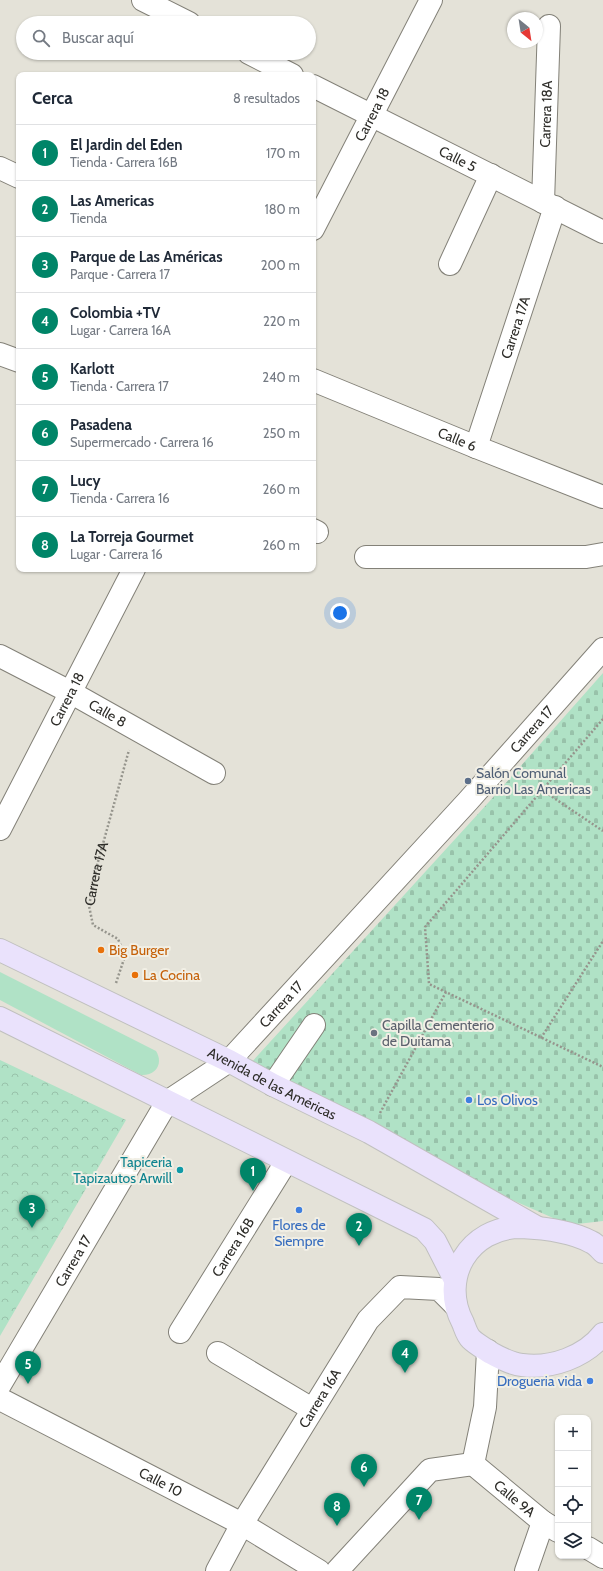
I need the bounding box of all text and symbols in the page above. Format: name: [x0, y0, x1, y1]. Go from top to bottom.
north arrow: [507, 12, 543, 48]
search box: [16, 16, 316, 60]
icon: search: [30, 27, 52, 49]
text: Buscar aquí: [62, 29, 134, 47]
street label: Carrera 18A: [536, 80, 556, 148]
street label: Carrera 18: [351, 84, 393, 144]
text: Cerca: [32, 88, 73, 108]
text: 8 resultados: [233, 90, 300, 106]
text: El Jardin del Eden: [70, 136, 183, 154]
street label: Calle 5: [436, 142, 480, 176]
text: 1: [43, 145, 47, 161]
text: 170 m: [266, 145, 300, 161]
text: Tienda · Carrera 16B: [70, 154, 177, 170]
text: Las Americas: [70, 192, 154, 210]
text: 2: [42, 201, 48, 217]
text: 180 m: [264, 201, 300, 217]
text: Tienda: [70, 210, 107, 226]
text: Parque de Las Américas: [70, 248, 223, 266]
text: 3: [41, 257, 49, 273]
text: 200 m: [261, 257, 300, 273]
text: Parque · Carrera 17: [70, 266, 170, 282]
street label: Carrera 17A: [497, 293, 534, 361]
text: Colombia +TV: [70, 304, 160, 322]
text: 4: [41, 313, 49, 329]
text: 220 m: [263, 313, 300, 329]
text: Lugar · Carrera 16A: [70, 322, 171, 338]
text: Karlott: [70, 360, 114, 378]
text: 5: [42, 369, 48, 385]
text: 240 m: [262, 369, 300, 385]
text: Tienda · Carrera 17: [70, 378, 169, 394]
text: Pasadena: [70, 416, 132, 434]
street label: Calle 6: [435, 423, 479, 455]
text: 6: [41, 425, 49, 441]
text: 250 m: [263, 425, 300, 441]
text: Supermercado · Carrera 16: [70, 434, 214, 450]
text: Lucy: [70, 472, 101, 490]
text: 7: [42, 481, 48, 497]
text: 260 m: [262, 481, 300, 497]
text: Tienda · Carrera 16: [70, 490, 170, 506]
text: La Torreja Gourmet: [70, 528, 194, 546]
text: 8: [41, 537, 49, 553]
text: 260 m: [262, 537, 300, 553]
text: Lugar · Carrera 16: [70, 546, 163, 562]
your location: [330, 603, 350, 623]
street label: Carrera 18: [45, 669, 88, 729]
street label: Calle 8: [86, 695, 130, 731]
street label: Carrera 17: [506, 702, 557, 757]
place label: Salón Comunal Barrio Las Americas: [476, 764, 591, 798]
marker: Salón Comunal Barrio Las Americas: [463, 776, 473, 786]
street label: Carrera 17A: [80, 839, 112, 907]
place label: Big Burger: [109, 941, 169, 959]
marker: Big Burger: [96, 945, 106, 955]
place label: La Cocina: [143, 966, 200, 984]
marker: La Cocina: [130, 970, 140, 980]
street label: Carrera 17: [255, 977, 307, 1031]
place label: Capilla Cementerio de Duitama: [382, 1016, 495, 1050]
marker: Capilla Cementerio de Duitama: [369, 1028, 379, 1038]
street label: Avenida de las Américas: [205, 1043, 339, 1124]
place label: Los Olivos: [477, 1091, 538, 1109]
marker: Los Olivos: [464, 1095, 474, 1105]
place label: Tapiceria Tapizautos Arwill: [73, 1153, 173, 1187]
pin: 1: [240, 1158, 266, 1191]
marker: Tapiceria Tapizautos Arwill: [175, 1165, 185, 1175]
pin: 3: [19, 1195, 45, 1228]
marker: Flores de Siempre: [294, 1205, 304, 1215]
pin: 2: [346, 1213, 372, 1246]
street label: Carrera 16B: [208, 1214, 258, 1280]
place label: Flores de Siempre: [272, 1216, 326, 1250]
street label: Carrera 17: [51, 1232, 95, 1290]
pin: 4: [392, 1340, 418, 1373]
pin: 5: [15, 1351, 41, 1384]
street label: Carrera 16A: [294, 1365, 345, 1431]
place label: Drogueria vida: [497, 1372, 582, 1390]
marker: Drogueria vida: [585, 1376, 595, 1386]
map controls: [555, 1415, 591, 1559]
button: +: [555, 1415, 591, 1451]
button: −: [555, 1451, 591, 1487]
pin: 6: [351, 1454, 377, 1487]
street label: Calle 10: [136, 1463, 186, 1501]
street label: Calle 9A: [490, 1476, 539, 1521]
pin: 7: [406, 1487, 432, 1520]
button: locate: [555, 1487, 591, 1523]
pin: 8: [324, 1493, 350, 1526]
button: layers: [555, 1523, 591, 1559]

